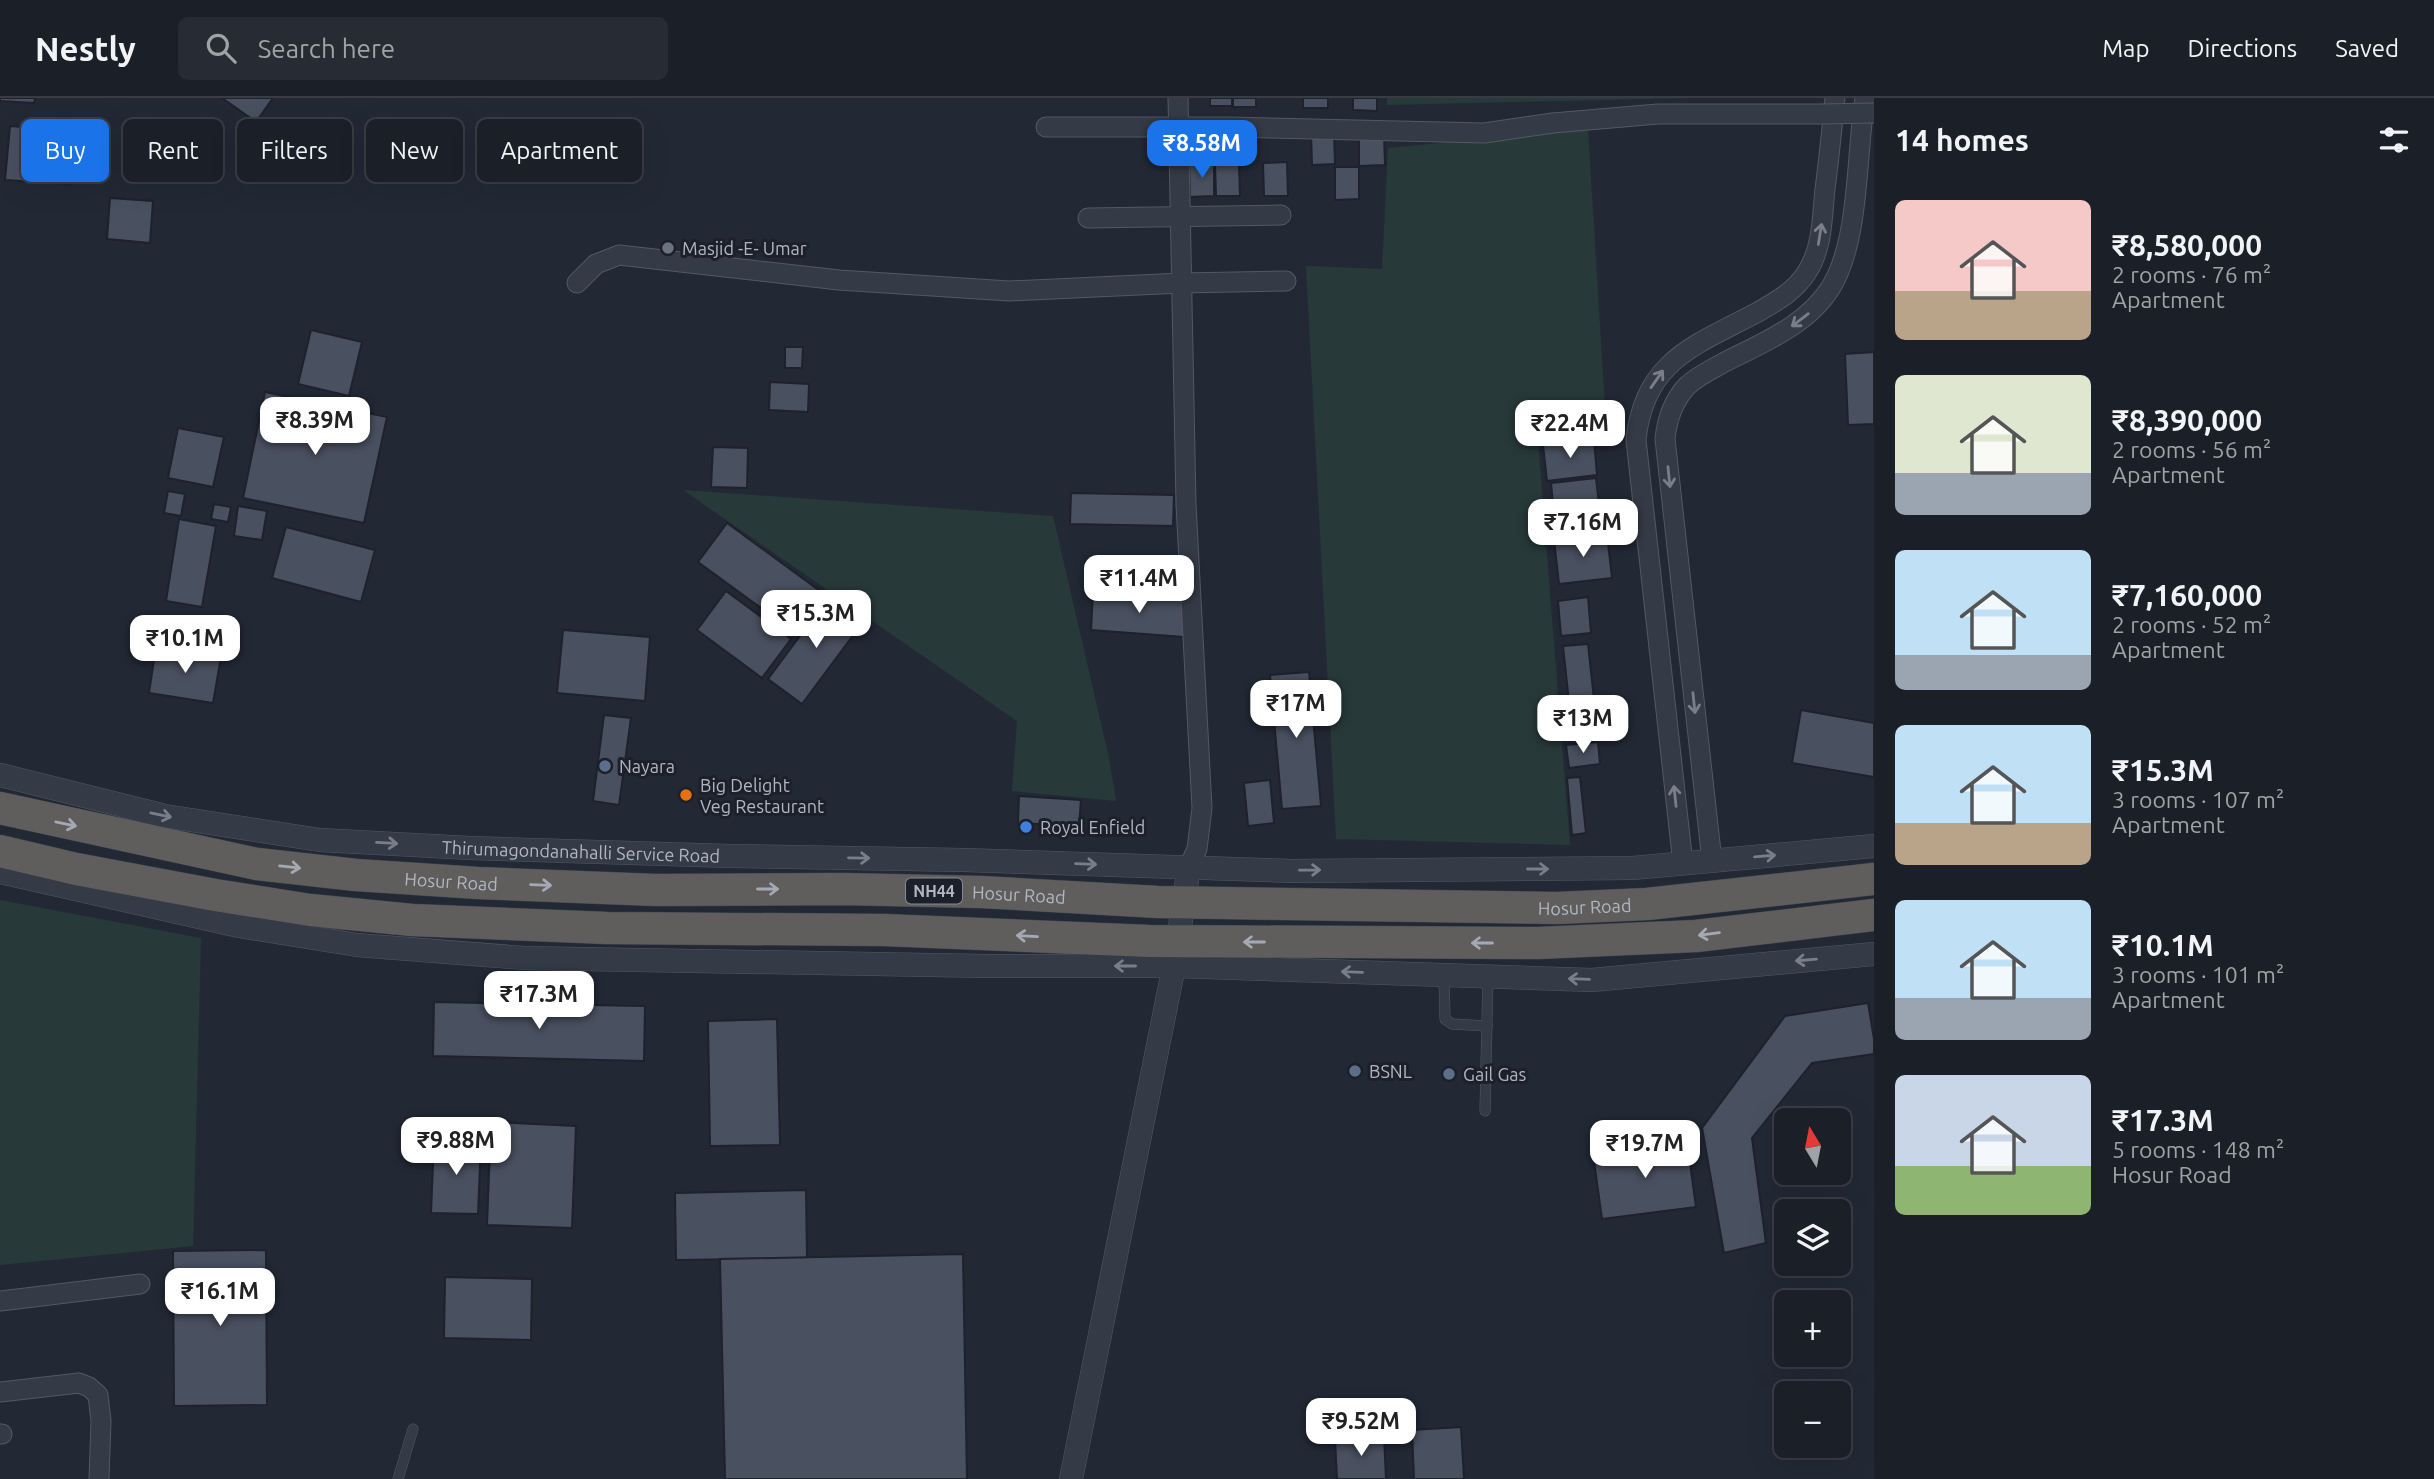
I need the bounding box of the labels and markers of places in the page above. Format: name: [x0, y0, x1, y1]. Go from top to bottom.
pin: ₹8.58M: [1145, 120, 1259, 180]
place label: Masjid -E- Umar: [682, 238, 807, 258]
marker: Masjid -E- Umar: [660, 240, 676, 256]
pin: ₹8.39M: [258, 398, 372, 457]
pin: ₹22.4M: [1513, 400, 1627, 460]
pin: ₹7.16M: [1526, 500, 1640, 559]
pin: ₹11.4M: [1082, 556, 1196, 615]
pin: ₹15.3M: [759, 590, 873, 650]
pin: ₹10.1M: [128, 616, 242, 675]
pin: ₹17M: [1255, 680, 1337, 740]
pin: ₹13M: [1542, 696, 1624, 755]
place label: Nayara: [619, 756, 675, 776]
marker: Nayara: [597, 758, 613, 774]
place label: Big Delight Veg Restaurant: [700, 775, 824, 816]
marker: Big Delight Veg Restaurant: [678, 787, 694, 803]
place label: Royal Enfield: [1040, 817, 1145, 837]
marker: Royal Enfield: [1018, 819, 1034, 835]
pin: ₹17.3M: [482, 972, 596, 1031]
place label: BSNL: [1369, 1061, 1412, 1081]
marker: BSNL: [1347, 1063, 1363, 1079]
place label: Gail Gas: [1463, 1064, 1527, 1084]
marker: Gail Gas: [1441, 1066, 1457, 1082]
pin: ₹9.88M: [399, 1118, 513, 1177]
pin: ₹19.7M: [1588, 1121, 1702, 1180]
pin: ₹16.1M: [163, 1268, 277, 1328]
pin: ₹9.52M: [1304, 1398, 1418, 1458]

